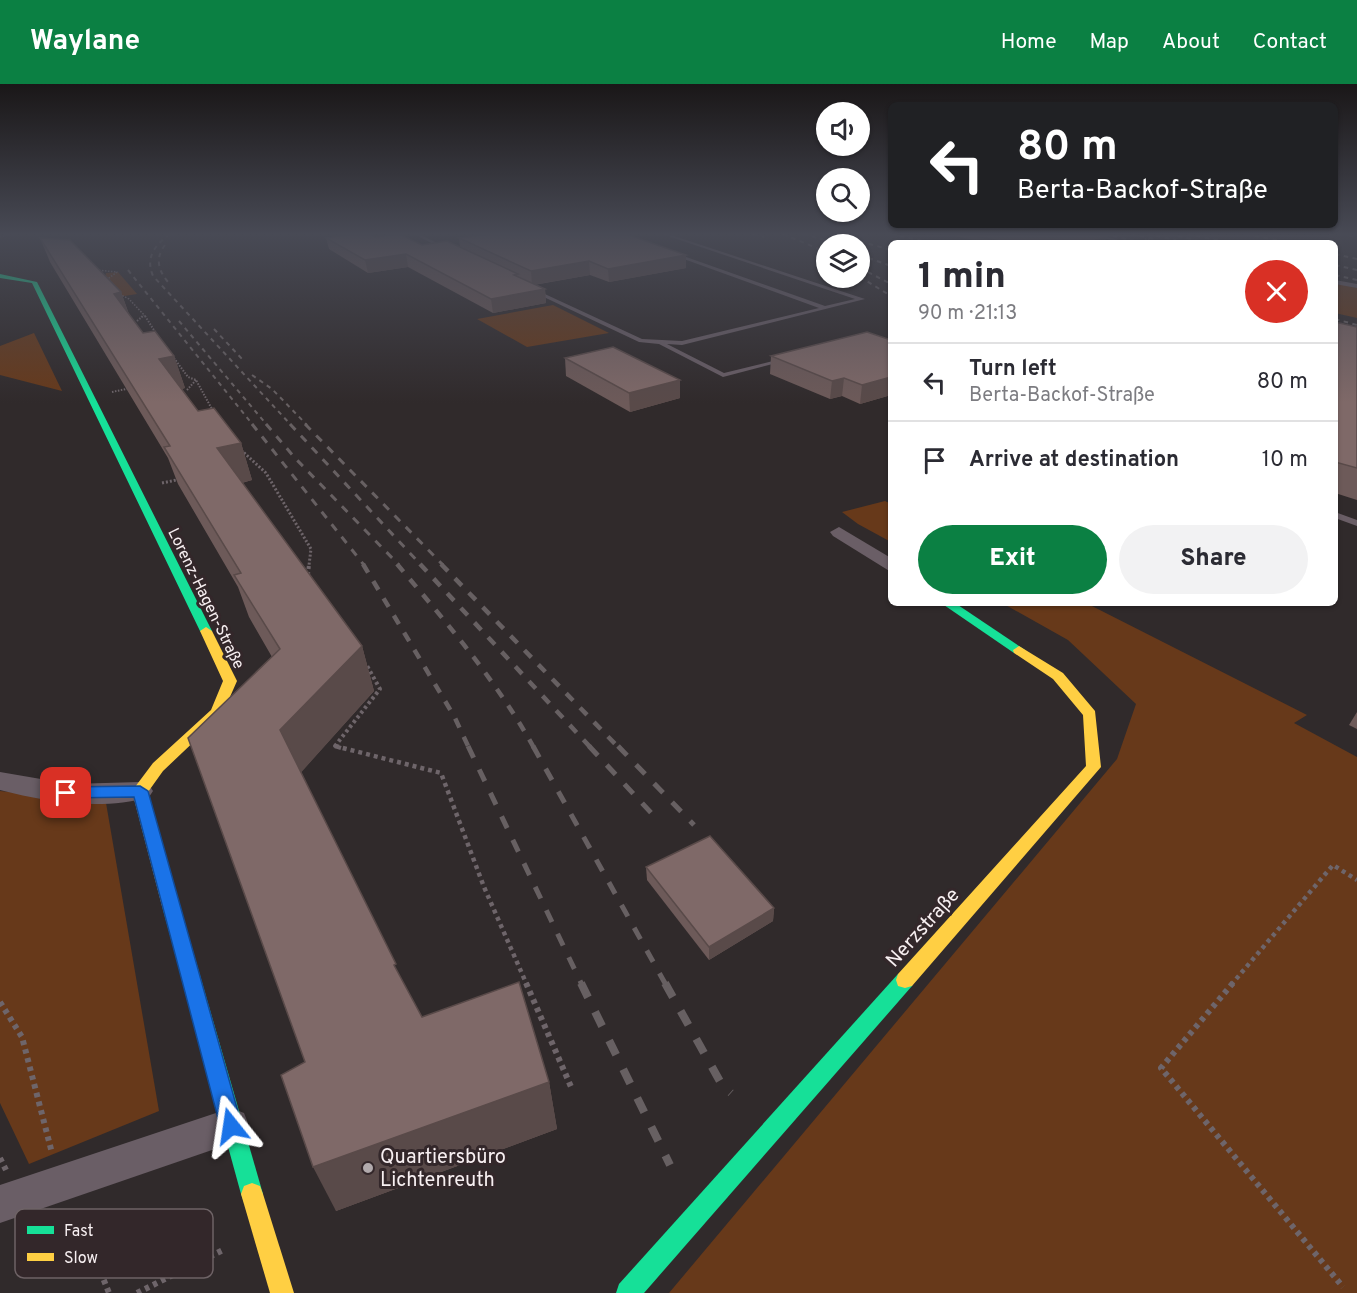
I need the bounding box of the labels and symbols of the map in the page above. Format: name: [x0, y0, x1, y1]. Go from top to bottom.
street label: Lorenz-Hagen-Straße: [162, 525, 248, 673]
pin: [40, 767, 91, 818]
street label: Nerzstraße: [881, 883, 966, 974]
position arrow: [199, 1094, 263, 1158]
place label: Quartiersbüro Lichtenreuth: [380, 1145, 506, 1194]
marker: Quartiersbüro Lichtenreuth: [361, 1161, 375, 1175]
legend: [15, 1209, 213, 1278]
text: Fast: [64, 1222, 94, 1242]
text: Slow: [64, 1249, 98, 1269]

